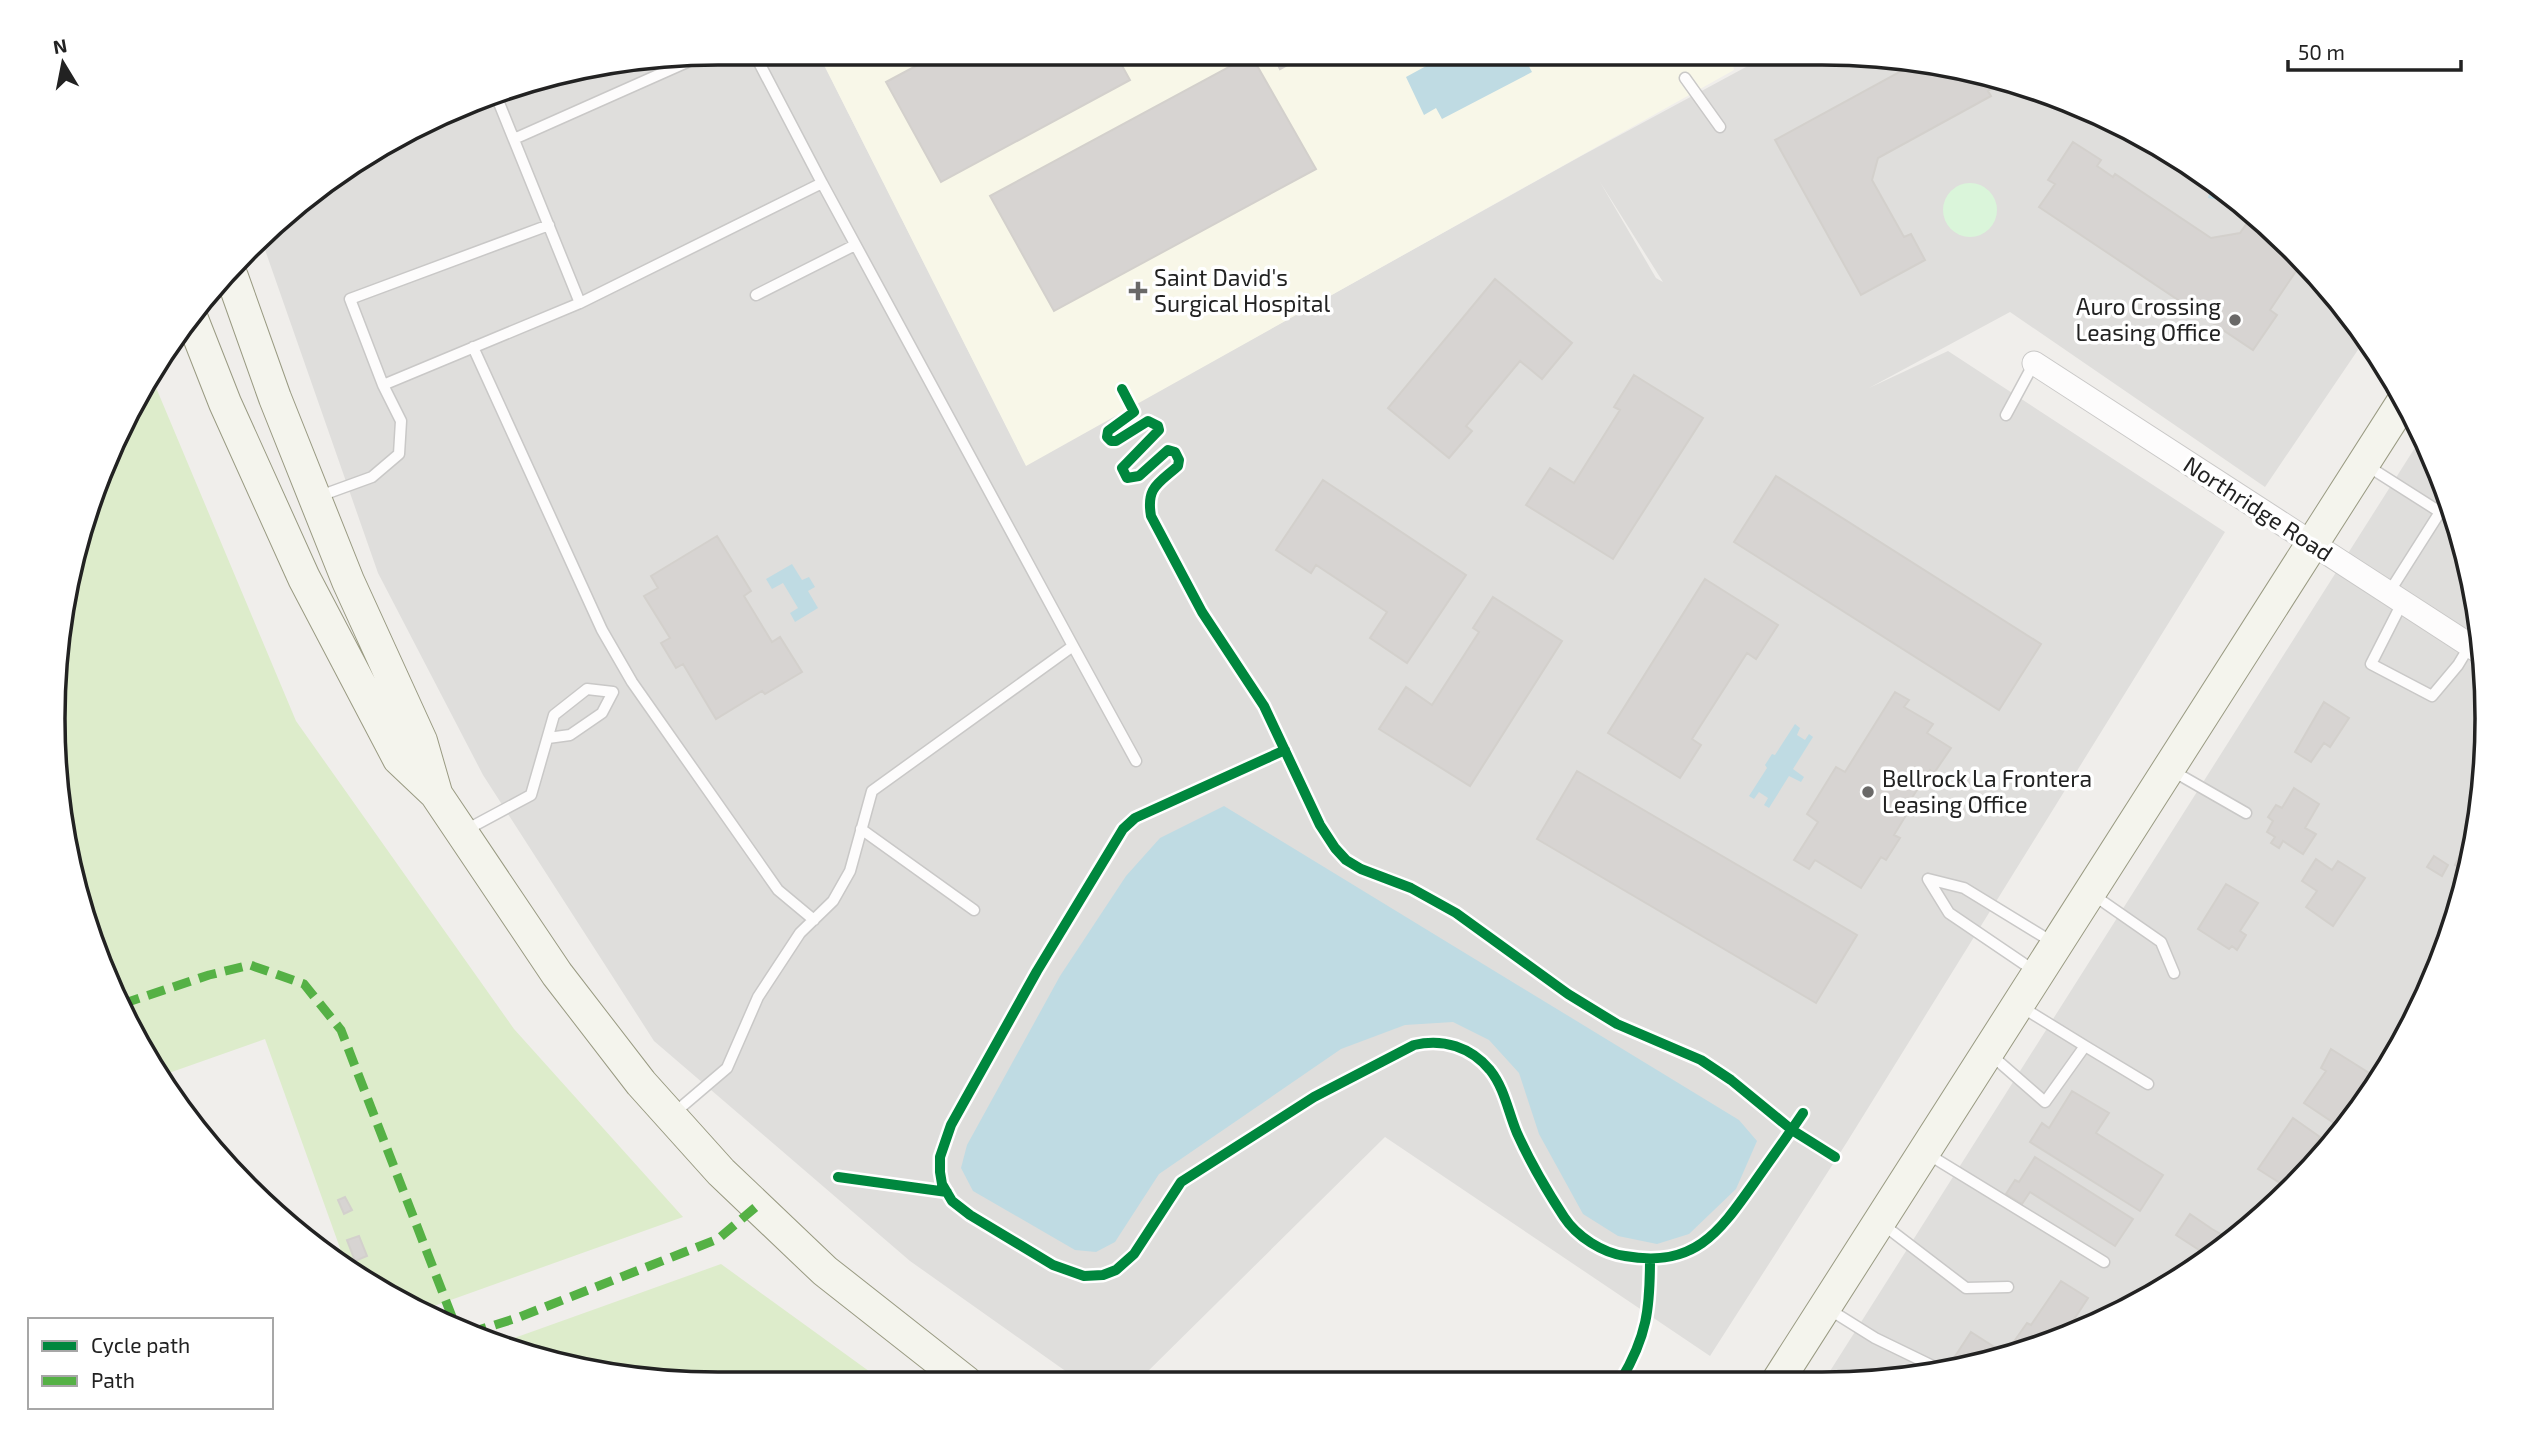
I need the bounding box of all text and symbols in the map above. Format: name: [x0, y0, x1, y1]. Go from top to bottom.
north arrow: [28, 28, 98, 98]
scale bar: [2288, 28, 2461, 72]
text: N: [51, 33, 69, 58]
text: 50 m: [2298, 39, 2345, 64]
place label: Saint David's Surgical Hospital: [1154, 263, 1330, 317]
marker: Saint David's Surgical Hospital: [1128, 281, 1148, 301]
place label: Auro Crossing Leasing Office: [2075, 292, 2221, 346]
marker: Auro Crossing Leasing Office: [2227, 312, 2243, 328]
street label: Northridge Road: [2179, 450, 2338, 567]
place label: Bellrock La Frontera Leasing Office: [1882, 764, 2092, 818]
marker: Bellrock La Frontera Leasing Office: [1860, 784, 1876, 800]
legend: [28, 1318, 273, 1409]
text: Cycle path: [91, 1332, 190, 1357]
text: Path: [91, 1367, 135, 1392]

